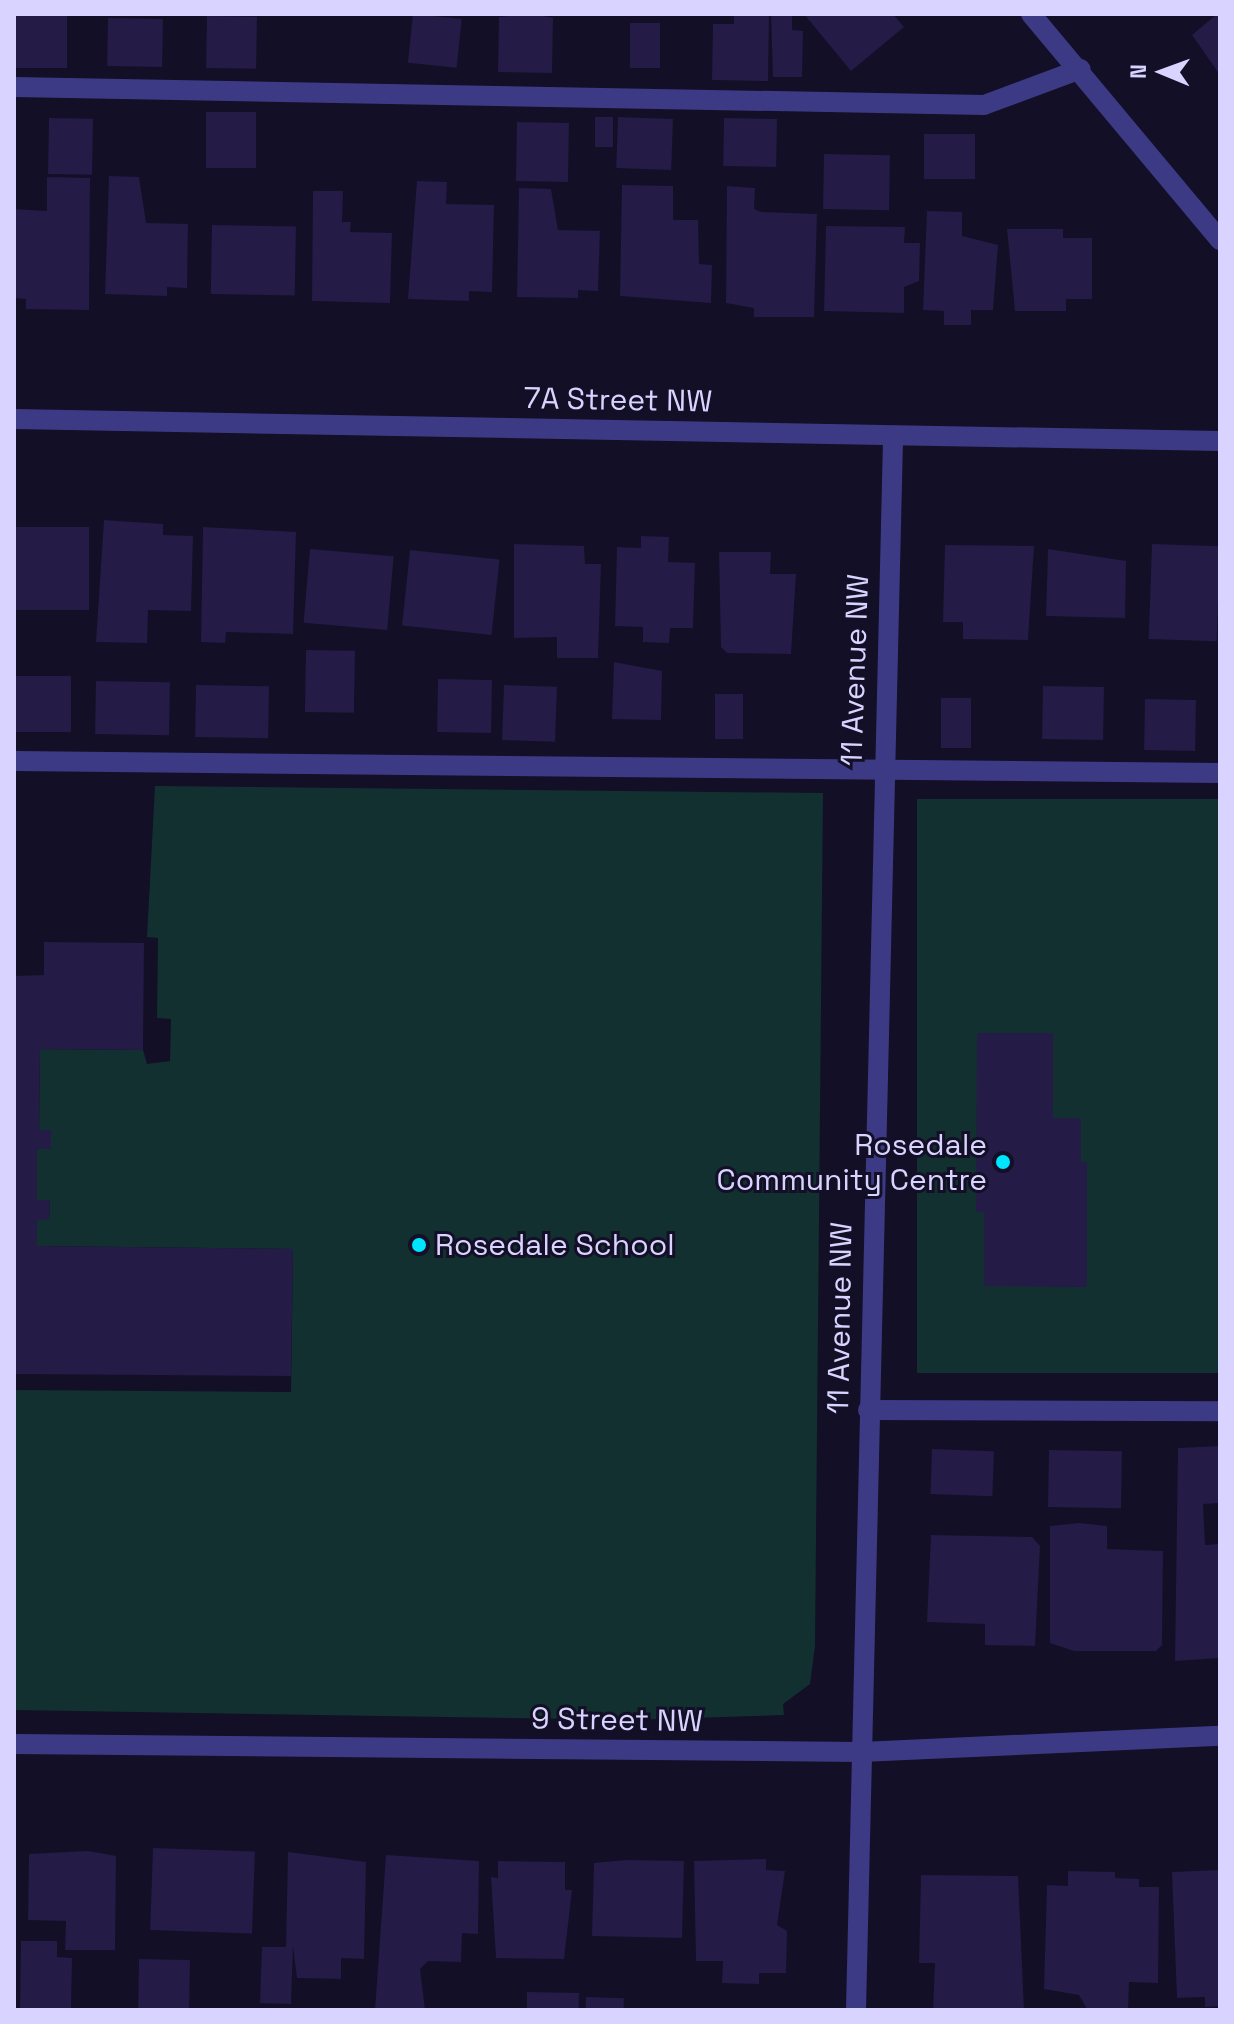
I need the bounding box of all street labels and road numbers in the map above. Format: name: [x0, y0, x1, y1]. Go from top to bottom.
street label: 7A Street NW: [523, 380, 713, 420]
street label: 11 Avenue NW: [834, 573, 876, 767]
street label: 11 Avenue NW: [820, 1221, 860, 1415]
street label: 9 Street NW: [531, 1701, 703, 1739]

